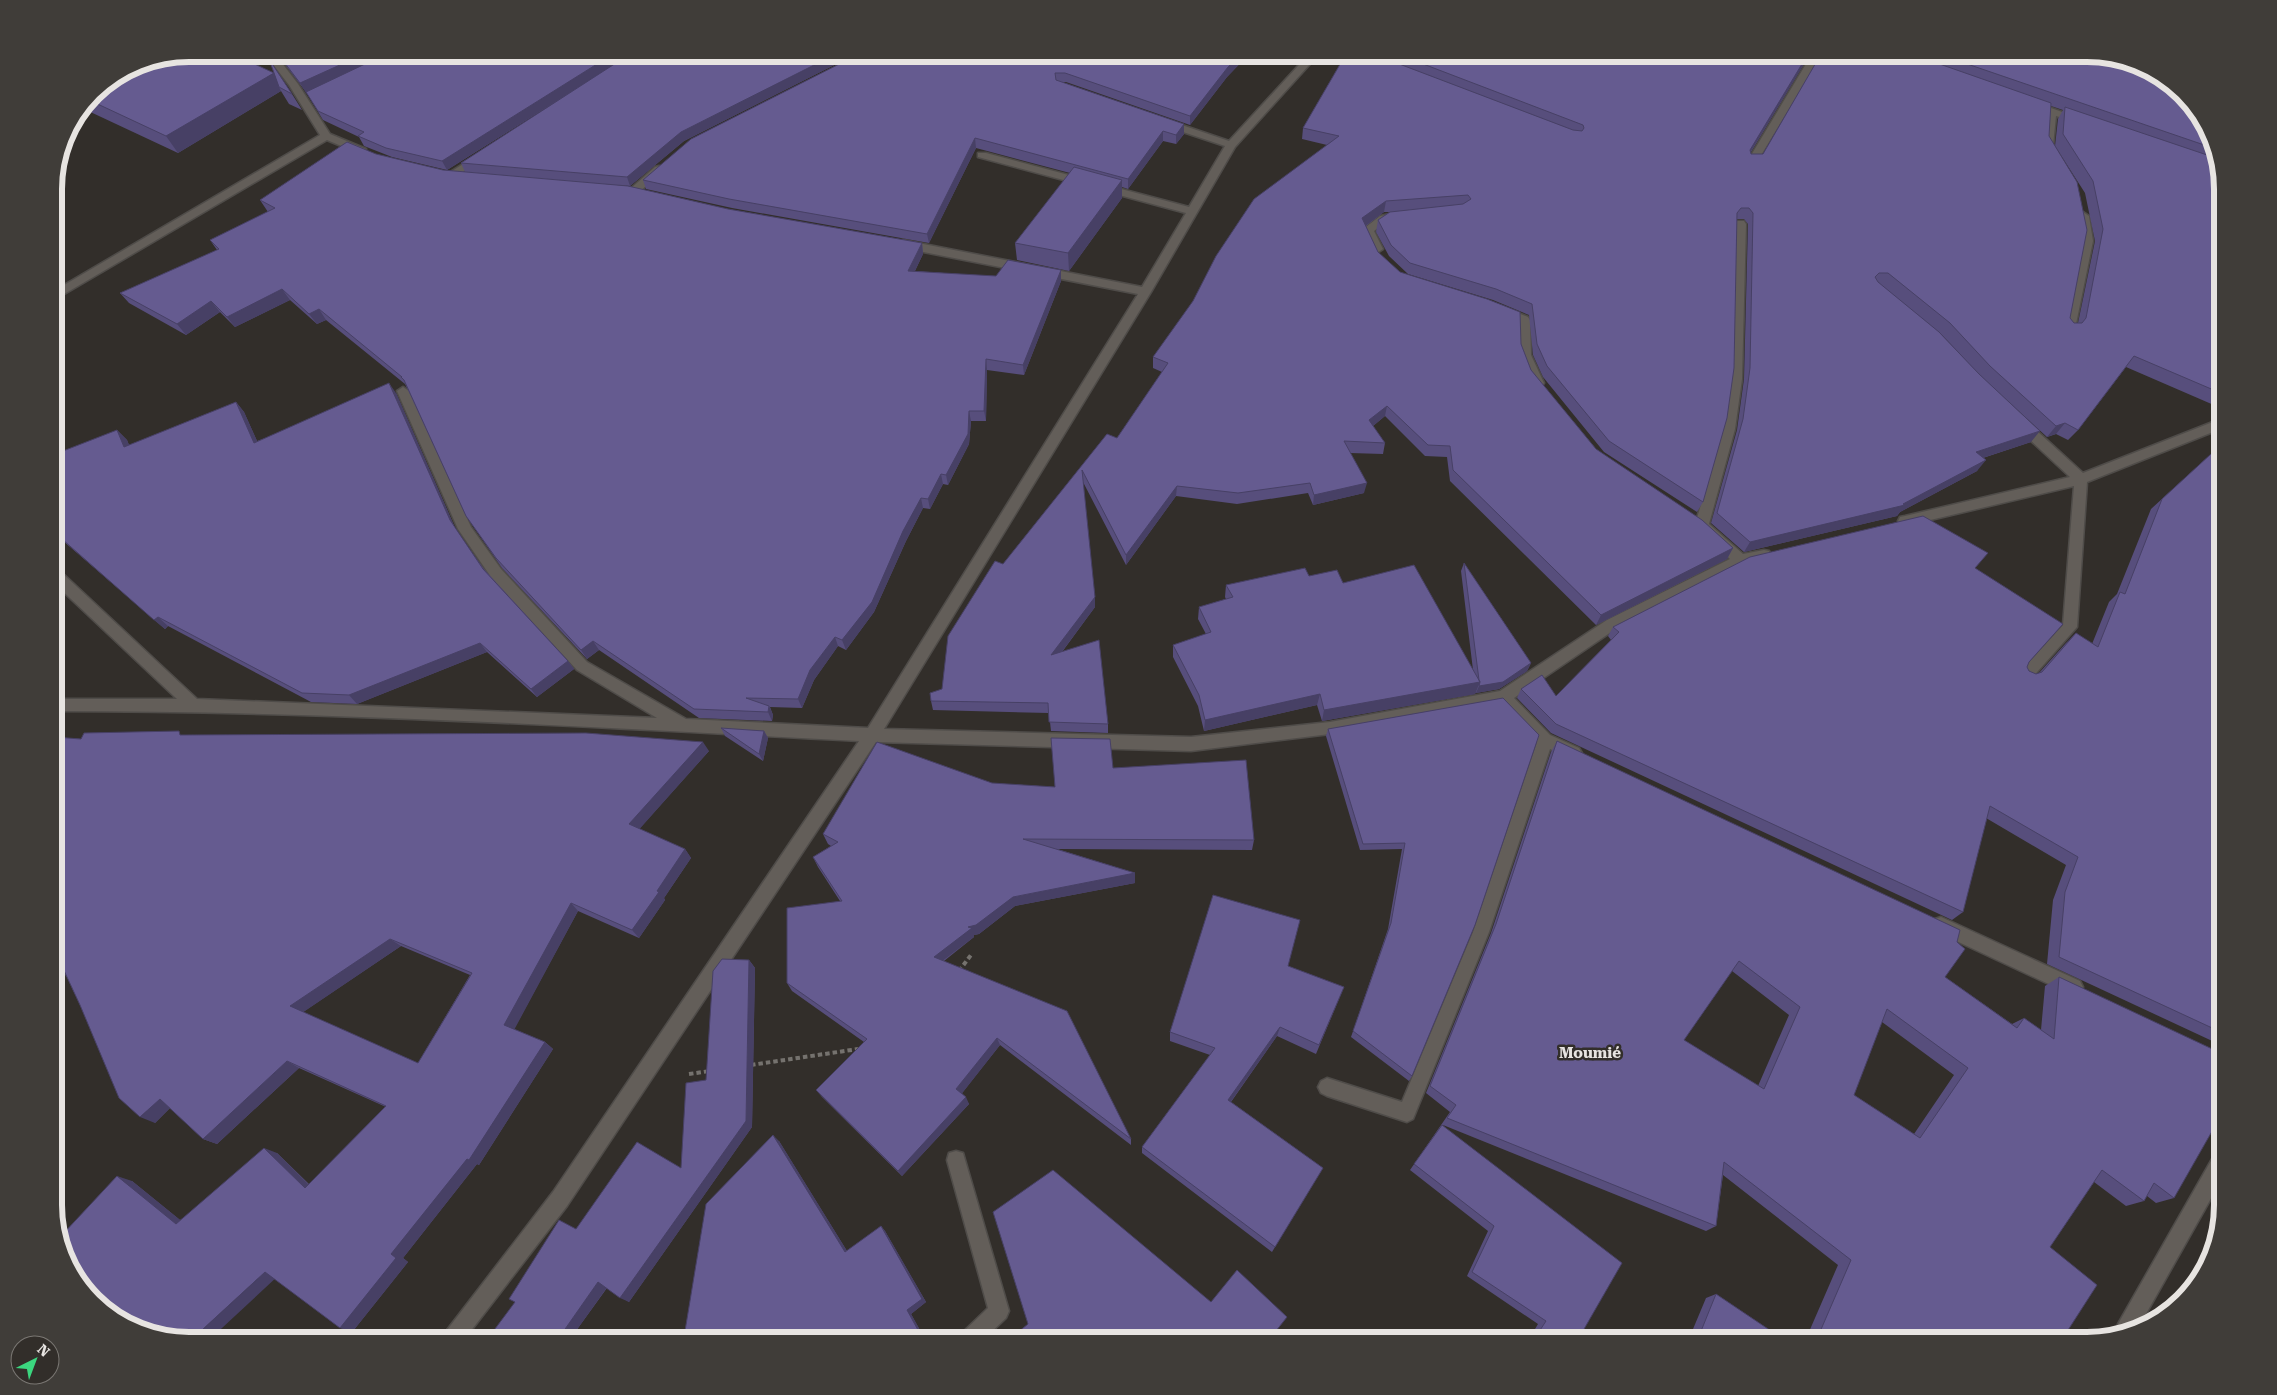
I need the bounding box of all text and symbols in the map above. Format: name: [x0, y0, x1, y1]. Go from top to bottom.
district label: Moumié: [1559, 1044, 1621, 1062]
north arrow: [10, 1335, 60, 1385]
text: N: [34, 1341, 53, 1360]

